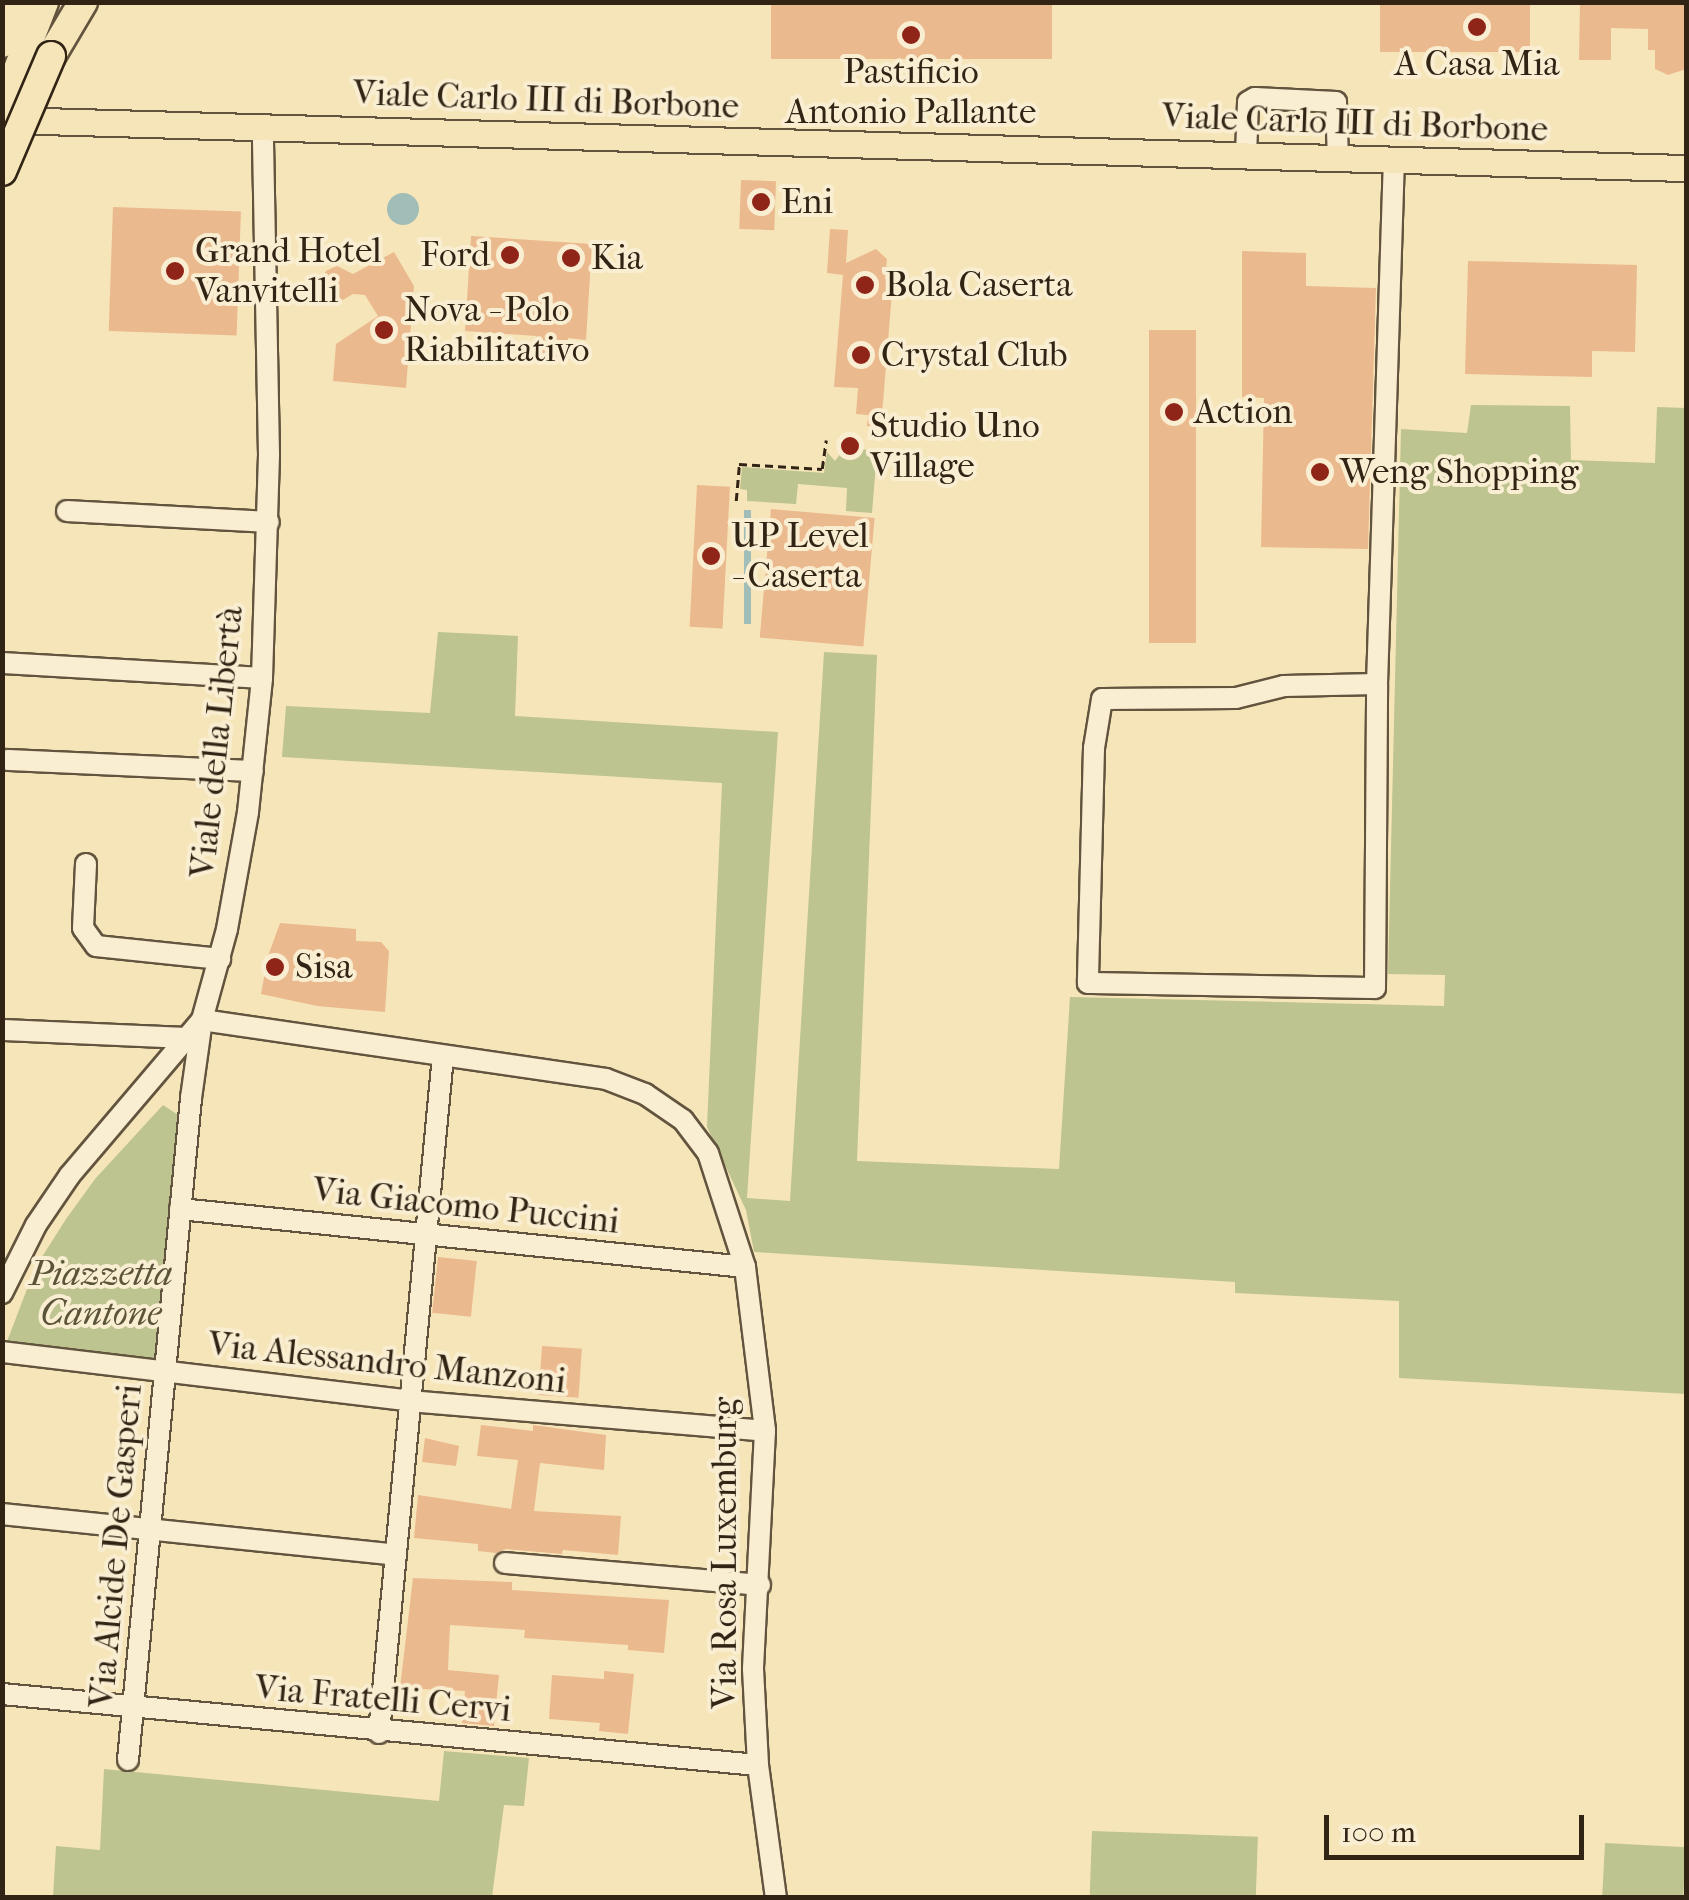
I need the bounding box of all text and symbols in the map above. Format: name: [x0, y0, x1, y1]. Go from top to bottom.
marker: A Casa Mia: [1466, 16, 1488, 38]
marker: Pastificio Antonio Pallante: [900, 24, 922, 46]
place label: A Casa Mia: [1394, 43, 1560, 85]
place label: Pastificio Antonio Pallante: [786, 51, 1036, 133]
street label: Viale Carlo III di Borbone: [352, 72, 740, 128]
street label: Viale Carlo III di Borbone: [1161, 95, 1549, 151]
place label: Eni: [781, 181, 833, 223]
marker: Eni: [750, 191, 772, 213]
place label: Grand Hotel Vanvitelli: [195, 230, 382, 312]
place label: Ford: [420, 234, 490, 276]
place label: Kia: [591, 237, 643, 279]
marker: Ford: [499, 244, 521, 266]
marker: Kia: [560, 247, 582, 269]
marker: Grand Hotel Vanvitelli: [164, 260, 186, 282]
place label: Bola Caserta: [885, 264, 1072, 306]
marker: Bola Caserta: [854, 274, 876, 296]
place label: Nova - Polo Riabilitativo: [404, 289, 590, 371]
marker: Nova - Polo Riabilitativo: [373, 319, 395, 341]
place label: Crystal Club: [881, 334, 1068, 376]
marker: Crystal Club: [850, 344, 872, 366]
place label: Action: [1194, 391, 1293, 433]
marker: Action: [1163, 401, 1185, 423]
place label: Studio Uno Village: [870, 405, 1040, 487]
marker: Studio Uno Village: [839, 435, 861, 457]
place label: Weng Shopping: [1340, 451, 1578, 493]
marker: Weng Shopping: [1309, 461, 1331, 483]
place label: UP Level - Caserta: [731, 515, 869, 597]
marker: UP Level - Caserta: [700, 545, 722, 567]
street label: Viale della Libertà: [182, 604, 252, 880]
place label: Sisa: [295, 946, 352, 988]
marker: Sisa: [264, 956, 286, 978]
street label: Via Giacomo Puccini: [311, 1169, 621, 1243]
park label: Piazzetta Cantone: [29, 1253, 173, 1335]
street label: Via Alessandro Manzoni: [206, 1323, 568, 1403]
street label: Via Alcide De Gasperi: [81, 1382, 151, 1710]
street label: Via Rosa Luxemburg: [704, 1397, 746, 1709]
street label: Via Fratelli Cervi: [253, 1667, 513, 1731]
scale bar: [1329, 1795, 1589, 1857]
text: 100 m: [1341, 1815, 1416, 1850]

